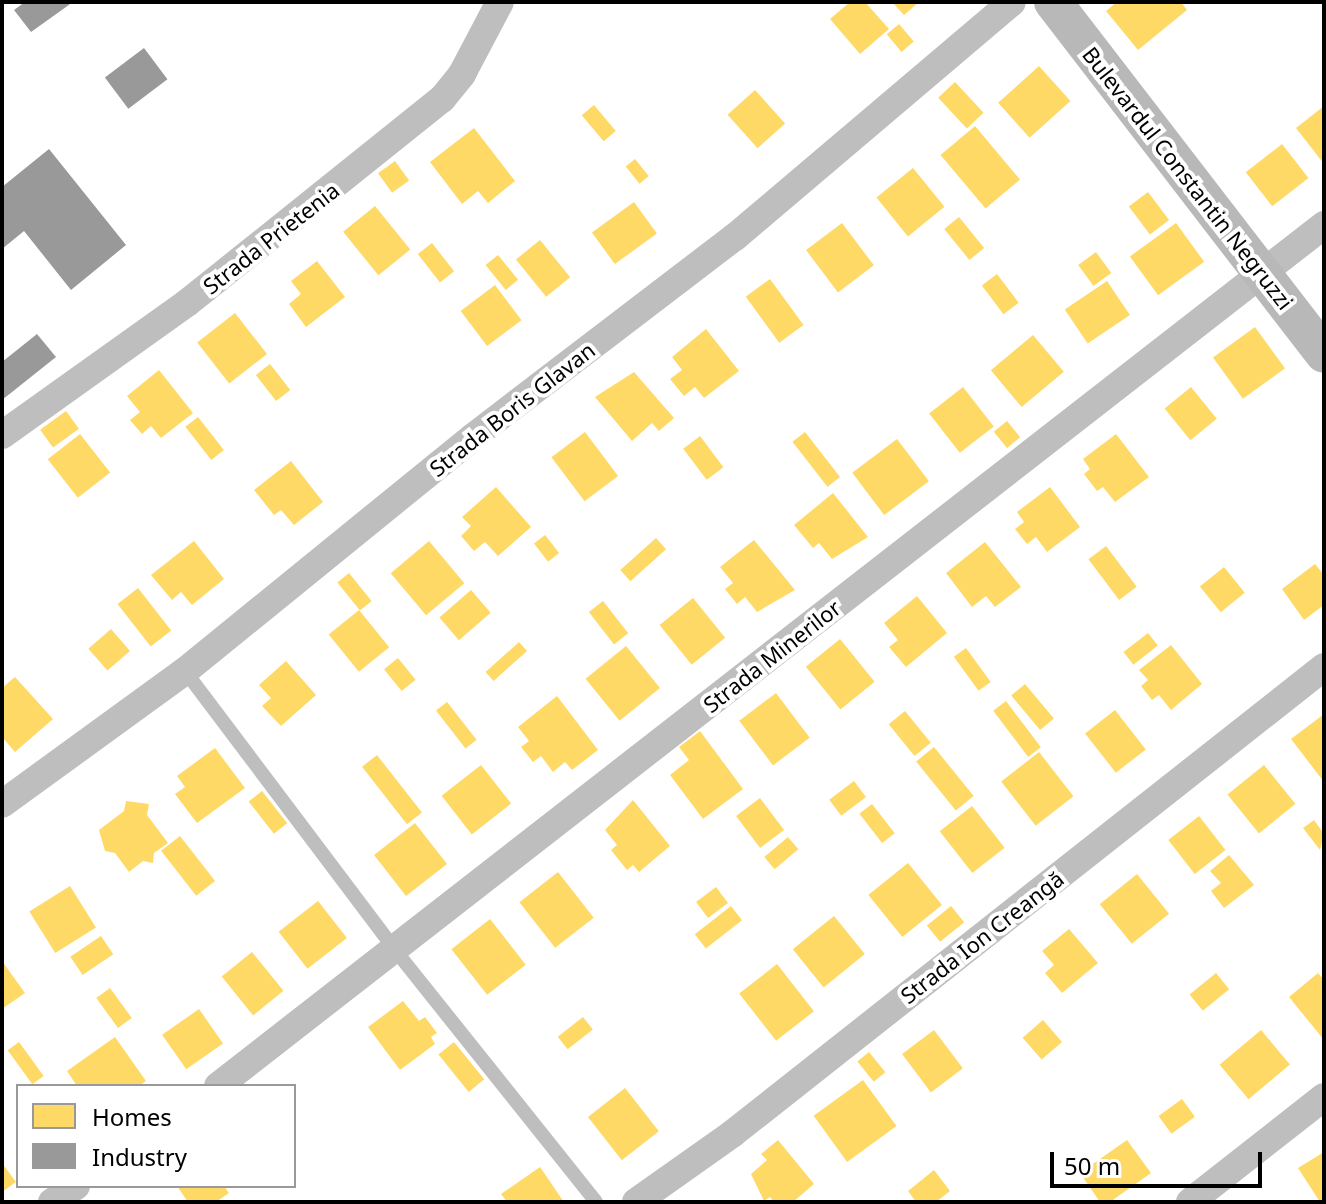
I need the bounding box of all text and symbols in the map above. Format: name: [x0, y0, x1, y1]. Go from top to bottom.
street label: Bulevardul Constantin Negruzzi: [1077, 41, 1299, 315]
street label: Strada Prietenia: [198, 177, 344, 299]
street label: Strada Boris Glavan: [424, 336, 600, 482]
street label: Strada Minerilor: [698, 594, 846, 718]
street label: Strada Ion Creangă: [895, 865, 1069, 1009]
legend: [16, 1084, 296, 1188]
text: Homes: [92, 1100, 172, 1133]
scale bar: [1054, 1136, 1266, 1186]
text: Industry: [92, 1140, 187, 1173]
text: 50 m: [1064, 1149, 1120, 1182]

